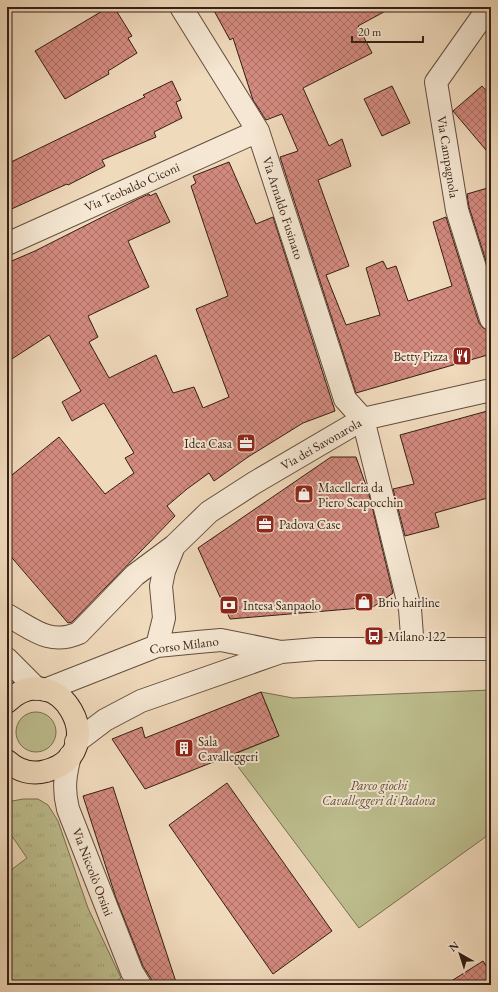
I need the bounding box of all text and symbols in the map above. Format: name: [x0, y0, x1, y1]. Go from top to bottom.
scale bar: [352, 18, 423, 44]
text: 20 m: [358, 24, 382, 40]
street label: Via Campagnola: [433, 115, 463, 200]
street label: Via Arnaldo Fusinato: [258, 154, 308, 262]
street label: Via Teobaldo Ciconi: [82, 158, 182, 216]
restaurant icon: Betty Pizza: [451, 345, 473, 367]
place label: Betty Pizza: [393, 348, 449, 365]
street label: Via dei Savonarola: [278, 414, 365, 474]
office icon: Idea Casa: [235, 432, 257, 454]
place label: Idea Casa: [184, 435, 233, 452]
place label: Macelleria da Piero Scapocchin: [318, 479, 404, 511]
shop icon: Macelleria da Piero Scapocchin: [293, 483, 315, 505]
office icon: Padova Case: [254, 513, 276, 535]
place label: Padova Case: [279, 516, 341, 533]
shop icon: Brio hairline: [353, 591, 375, 613]
bank icon: Intesa Sanpaolo: [218, 594, 240, 616]
place label: Brio hairline: [378, 594, 440, 611]
place label: Intesa Sanpaolo: [243, 597, 321, 614]
bus stop icon: Milano 122: [363, 625, 385, 647]
place label: Milano 122: [388, 628, 447, 645]
street label: Corso Milano: [148, 632, 220, 658]
place label: Sala Cavalleggeri: [198, 733, 258, 765]
building icon: Sala Cavalleggeri: [173, 737, 195, 759]
park label: Parco giochi Cavalleggeri di Padova: [322, 777, 436, 809]
street label: Via Niccolò Orsini: [68, 825, 118, 919]
north arrow: [440, 934, 480, 974]
text: N: [446, 938, 462, 954]

